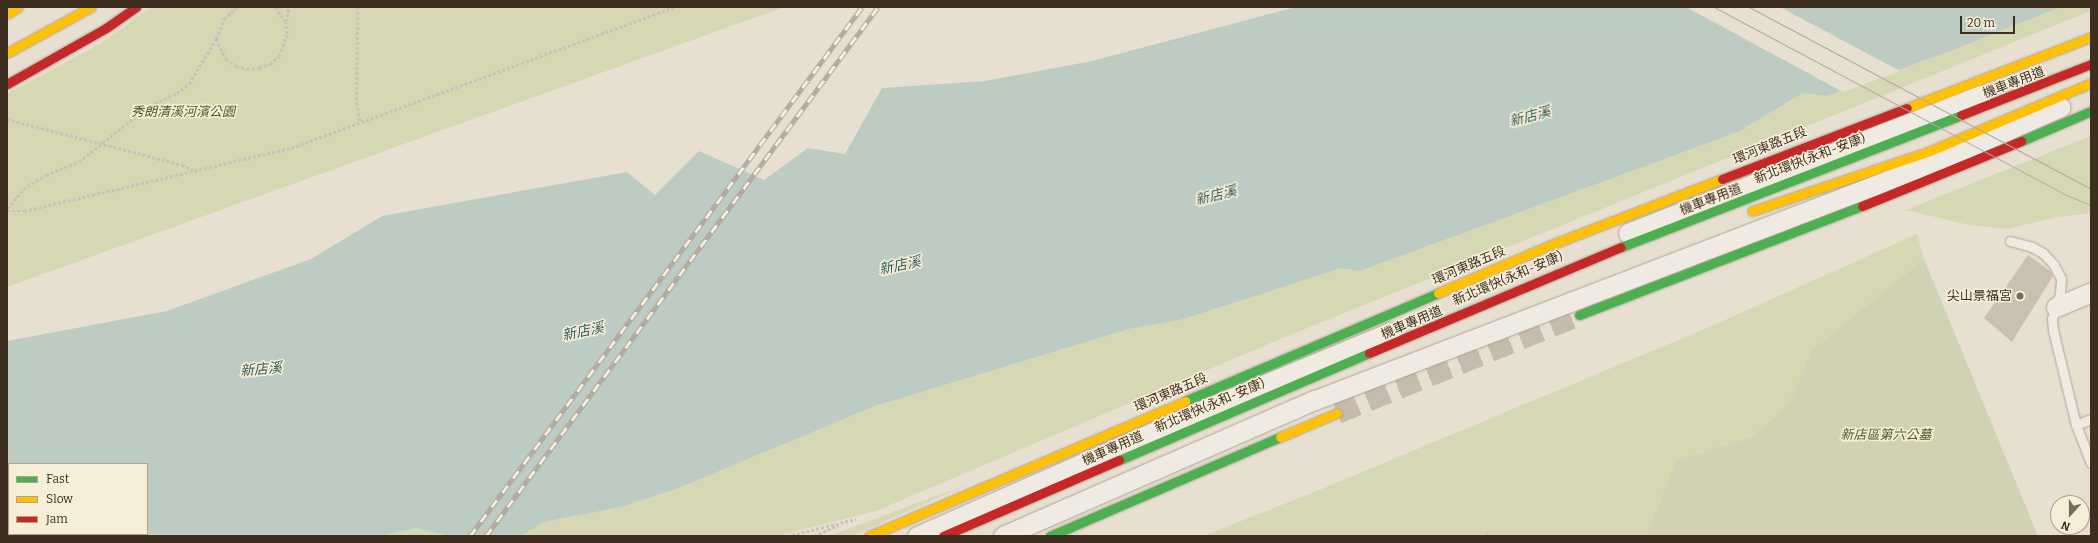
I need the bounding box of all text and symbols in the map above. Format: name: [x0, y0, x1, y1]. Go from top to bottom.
scale bar: [1962, 8, 2017, 34]
text: 20 m: [1967, 16, 1995, 30]
street label: 機車專用道: [1981, 64, 2047, 102]
water label: 新店溪: [1508, 103, 1552, 131]
park label: 秀朗清溪河濱公園: [131, 104, 235, 120]
street label: 環河東路五段: [1731, 124, 1809, 168]
street label: 新北環快(永和-安康): [1752, 131, 1868, 187]
street label: 機車專用道: [1678, 181, 1744, 219]
water label: 新店溪: [1194, 183, 1238, 209]
street label: 環河東路五段: [1430, 244, 1508, 288]
street label: 新北環快(永和-安康): [1451, 249, 1565, 309]
water label: 新店溪: [878, 253, 922, 279]
place label: 尖山景福宮: [1947, 288, 2012, 304]
marker: 尖山景福宮: [2015, 291, 2025, 301]
street label: 機車專用道: [1379, 303, 1445, 343]
water label: 新店溪: [561, 319, 605, 345]
water label: 新店溪: [239, 360, 283, 380]
street label: 環河東路五段: [1132, 371, 1210, 415]
street label: 新北環快(永和-安康): [1153, 376, 1267, 436]
park label: 新店區第六公墓: [1841, 427, 1931, 443]
street label: 機車專用道: [1080, 429, 1146, 469]
legend: [8, 463, 148, 535]
text: Fast: [46, 472, 69, 486]
text: Slow: [46, 492, 73, 506]
north arrow: [2050, 495, 2090, 535]
text: Jam: [46, 512, 68, 526]
text: N: [2060, 518, 2072, 533]

